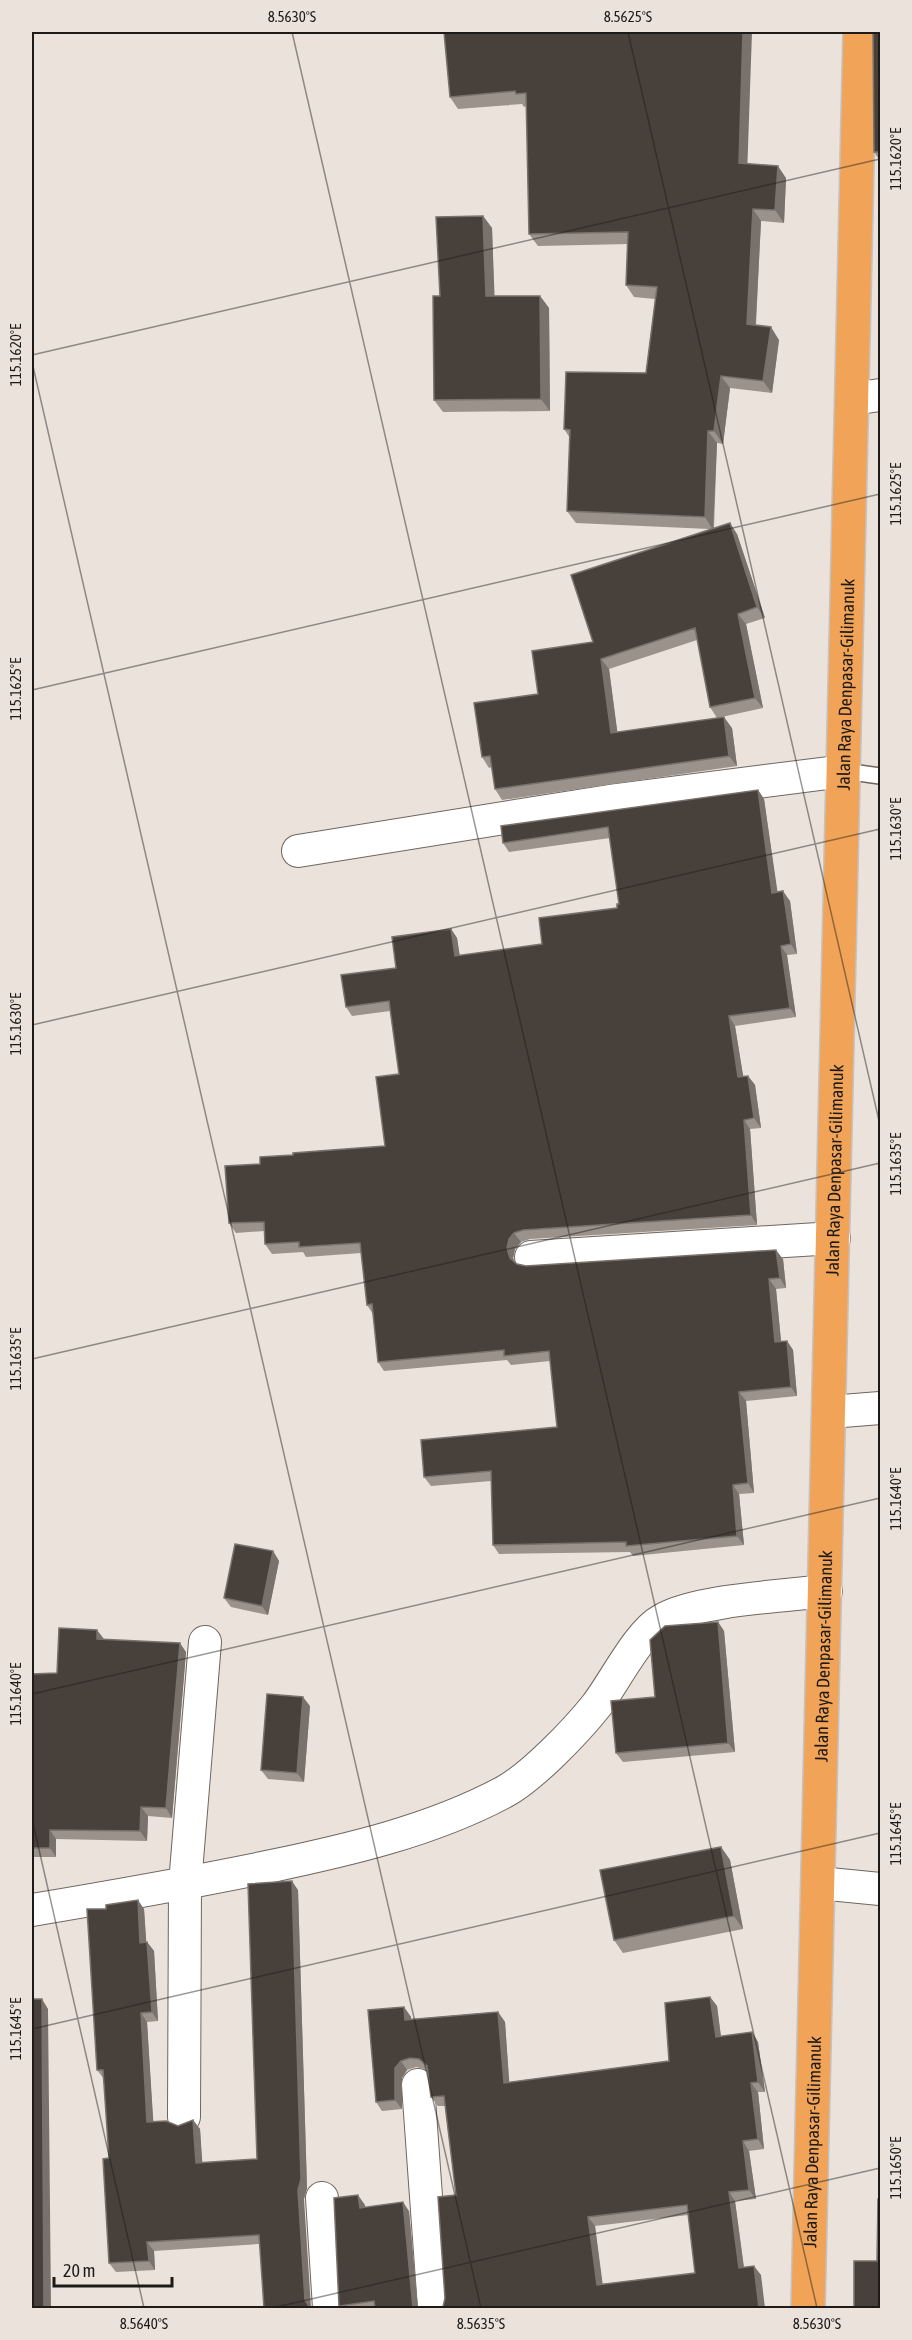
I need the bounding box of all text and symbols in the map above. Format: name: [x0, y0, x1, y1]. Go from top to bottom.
text: 8.5630°S: [268, 8, 316, 25]
text: 8.5625°S: [604, 8, 652, 25]
text: 115.1620°E: [887, 127, 904, 190]
text: 115.1620°E: [7, 323, 24, 386]
text: 115.1625°E: [887, 462, 904, 525]
street label: Jalan Raya Denpasar-Gilimanuk: [832, 578, 858, 791]
text: 115.1625°E: [7, 657, 24, 720]
text: 115.1630°E: [887, 797, 904, 860]
text: 115.1630°E: [7, 992, 24, 1055]
street label: Jalan Raya Denpasar-Gilimanuk: [821, 1064, 847, 1276]
text: 115.1635°E: [887, 1132, 904, 1195]
text: 115.1635°E: [7, 1327, 24, 1390]
text: 115.1640°E: [887, 1467, 904, 1530]
street label: Jalan Raya Denpasar-Gilimanuk: [810, 1550, 836, 1762]
text: 115.1640°E: [7, 1662, 24, 1725]
text: 115.1645°E: [887, 1802, 904, 1865]
text: 115.1645°E: [7, 1997, 24, 2060]
street label: Jalan Raya Denpasar-Gilimanuk: [799, 2036, 825, 2248]
text: 115.1650°E: [887, 2136, 904, 2199]
scale bar: [54, 2250, 172, 2288]
text: 20 m: [63, 2260, 95, 2281]
text: 8.5640°S: [120, 2315, 168, 2332]
text: 8.5635°S: [457, 2315, 505, 2332]
text: 8.5630°S: [793, 2315, 841, 2332]

